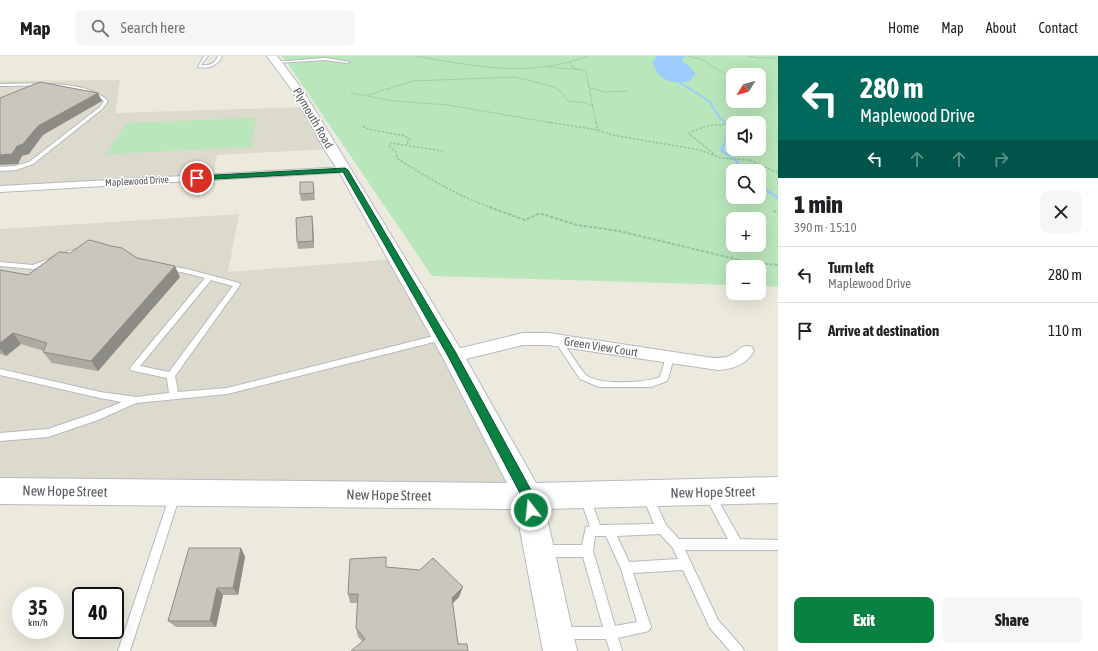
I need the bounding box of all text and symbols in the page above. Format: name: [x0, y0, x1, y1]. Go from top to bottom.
search box: [75, 10, 355, 46]
text: Map: [20, 17, 51, 39]
icon: search: [89, 17, 111, 39]
text: Search here: [121, 19, 185, 36]
text: Home: [888, 20, 919, 36]
text: Map: [941, 20, 964, 36]
text: About: [986, 20, 1017, 36]
text: Contact: [1039, 20, 1078, 36]
north arrow: [726, 68, 766, 108]
map controls: [726, 68, 766, 300]
icon: left: [794, 72, 846, 124]
text: 280 m: [860, 72, 923, 104]
street label: Plymouth Road: [290, 85, 336, 151]
text: Maplewood Drive: [860, 105, 975, 126]
button: sound: [726, 116, 766, 156]
icon: left: [864, 148, 886, 170]
icon: ahead: [906, 148, 928, 170]
icon: ahead: [948, 148, 970, 170]
icon: right: [990, 148, 1012, 170]
pin: [180, 161, 214, 195]
button: search: [726, 164, 766, 204]
icon: arrive: [186, 167, 208, 189]
street label: Maplewood Drive: [105, 174, 170, 188]
text: 1 min: [794, 191, 843, 218]
button: close: [1040, 191, 1082, 233]
button: +: [726, 212, 766, 252]
text: 390 m · 15:10: [794, 220, 857, 235]
text: Turn left: [828, 259, 874, 276]
button: −: [726, 260, 766, 300]
icon: left: [794, 264, 816, 286]
text: 280 m: [1048, 266, 1082, 283]
text: Maplewood Drive: [828, 276, 911, 291]
icon: arrive: [794, 320, 816, 342]
text: Arrive at destination: [828, 322, 939, 339]
text: 110 m: [1048, 322, 1082, 339]
street label: Green View Court: [563, 334, 640, 360]
street label: New Hope Street: [22, 482, 108, 500]
street label: New Hope Street: [670, 483, 756, 501]
street label: New Hope Street: [346, 486, 432, 504]
position arrow: [510, 489, 552, 531]
speed limit sign: 40: [72, 587, 124, 639]
text: 35: [29, 596, 47, 619]
button: Exit: [794, 597, 934, 643]
button: Share: [942, 597, 1082, 643]
text: km/h: [28, 617, 48, 628]

